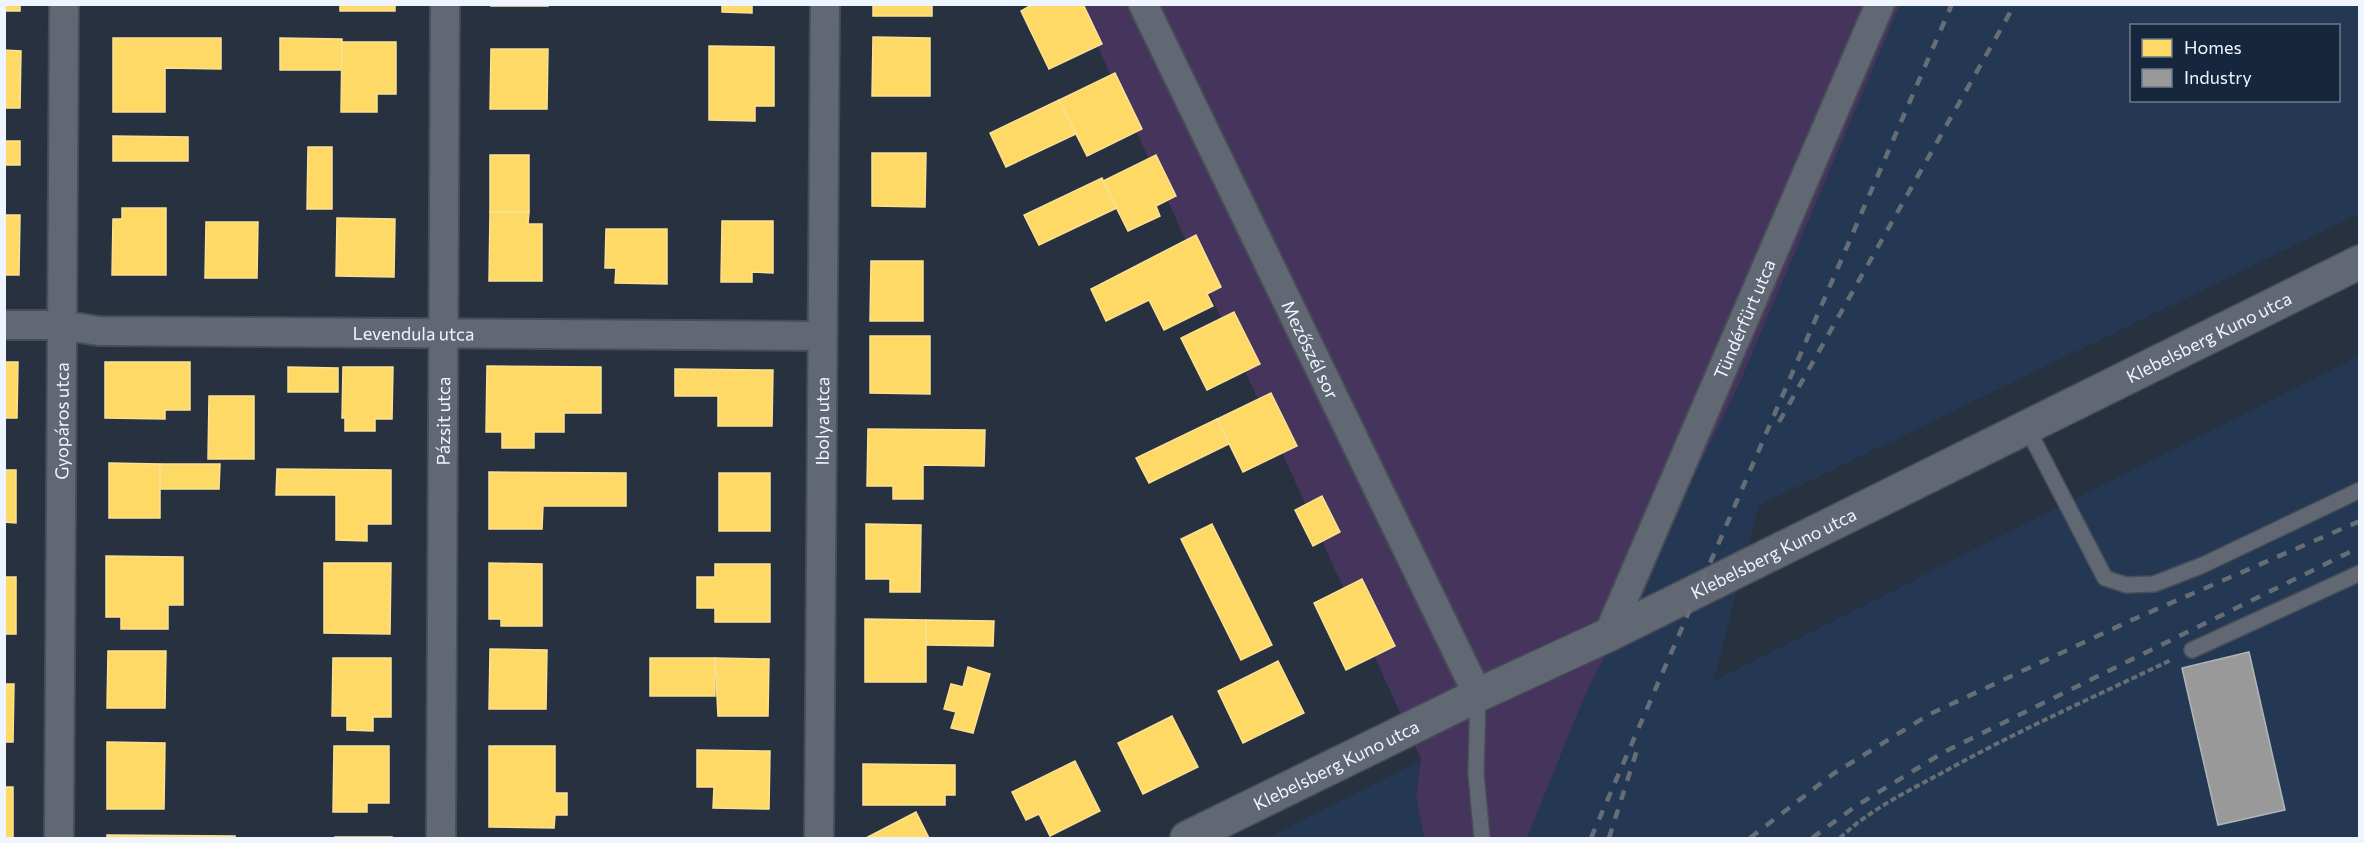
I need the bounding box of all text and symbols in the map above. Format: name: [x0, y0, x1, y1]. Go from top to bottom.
legend: [2130, 24, 2340, 102]
text: Homes: [2184, 36, 2242, 58]
text: Industry: [2184, 66, 2252, 88]
street label: Tündérfürt utca: [1709, 256, 1780, 382]
street label: Klebelsberg Kuno utca: [2122, 287, 2295, 387]
street label: Mezőszél sor: [1277, 297, 1344, 402]
street label: Levendula utca: [353, 322, 475, 345]
street label: Gyopáros utca: [50, 362, 73, 480]
street label: Pázsit utca: [432, 376, 454, 466]
street label: Ibolya utca: [811, 377, 833, 465]
street label: Klebelsberg Kuno utca: [1687, 503, 1860, 603]
street label: Klebelsberg Kuno utca: [1250, 715, 1422, 815]

